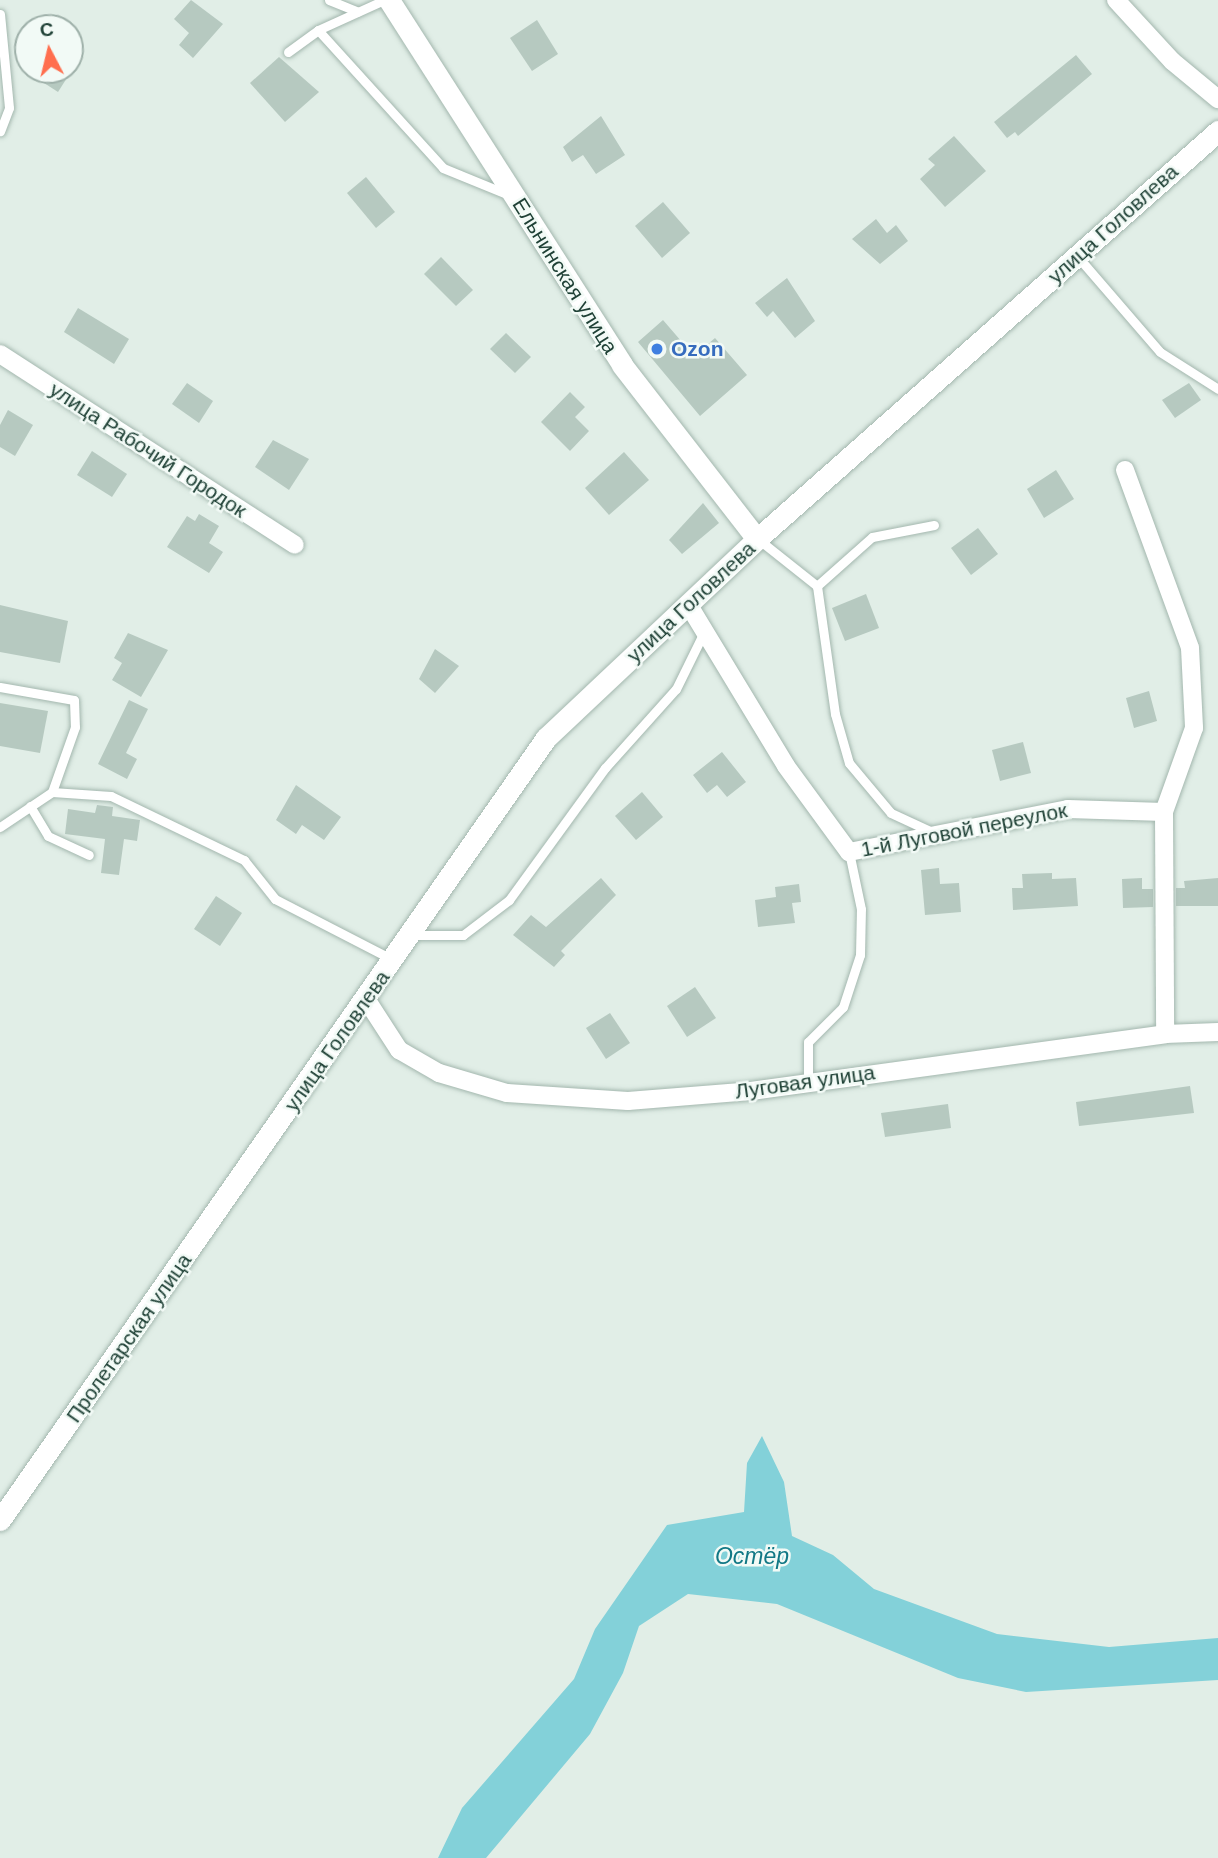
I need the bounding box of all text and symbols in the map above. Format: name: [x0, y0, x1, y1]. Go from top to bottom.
north arrow: [14, 14, 84, 84]
text: С: [39, 18, 55, 41]
street label: улица Головлева: [1043, 159, 1183, 289]
street label: Ельнинская улица: [507, 193, 623, 359]
place label: Ozon: [671, 336, 723, 362]
marker: Ozon: [649, 341, 665, 357]
street label: улица Рабочий Городок: [45, 377, 251, 523]
street label: улица Головлева: [622, 536, 760, 668]
street label: 1-й Луговой переулок: [859, 798, 1069, 862]
street label: улица Головлева: [279, 966, 395, 1116]
street label: Луговая улица: [733, 1060, 877, 1104]
street label: Пролетарская улица: [61, 1249, 197, 1427]
water label: Остёр: [715, 1542, 789, 1570]

